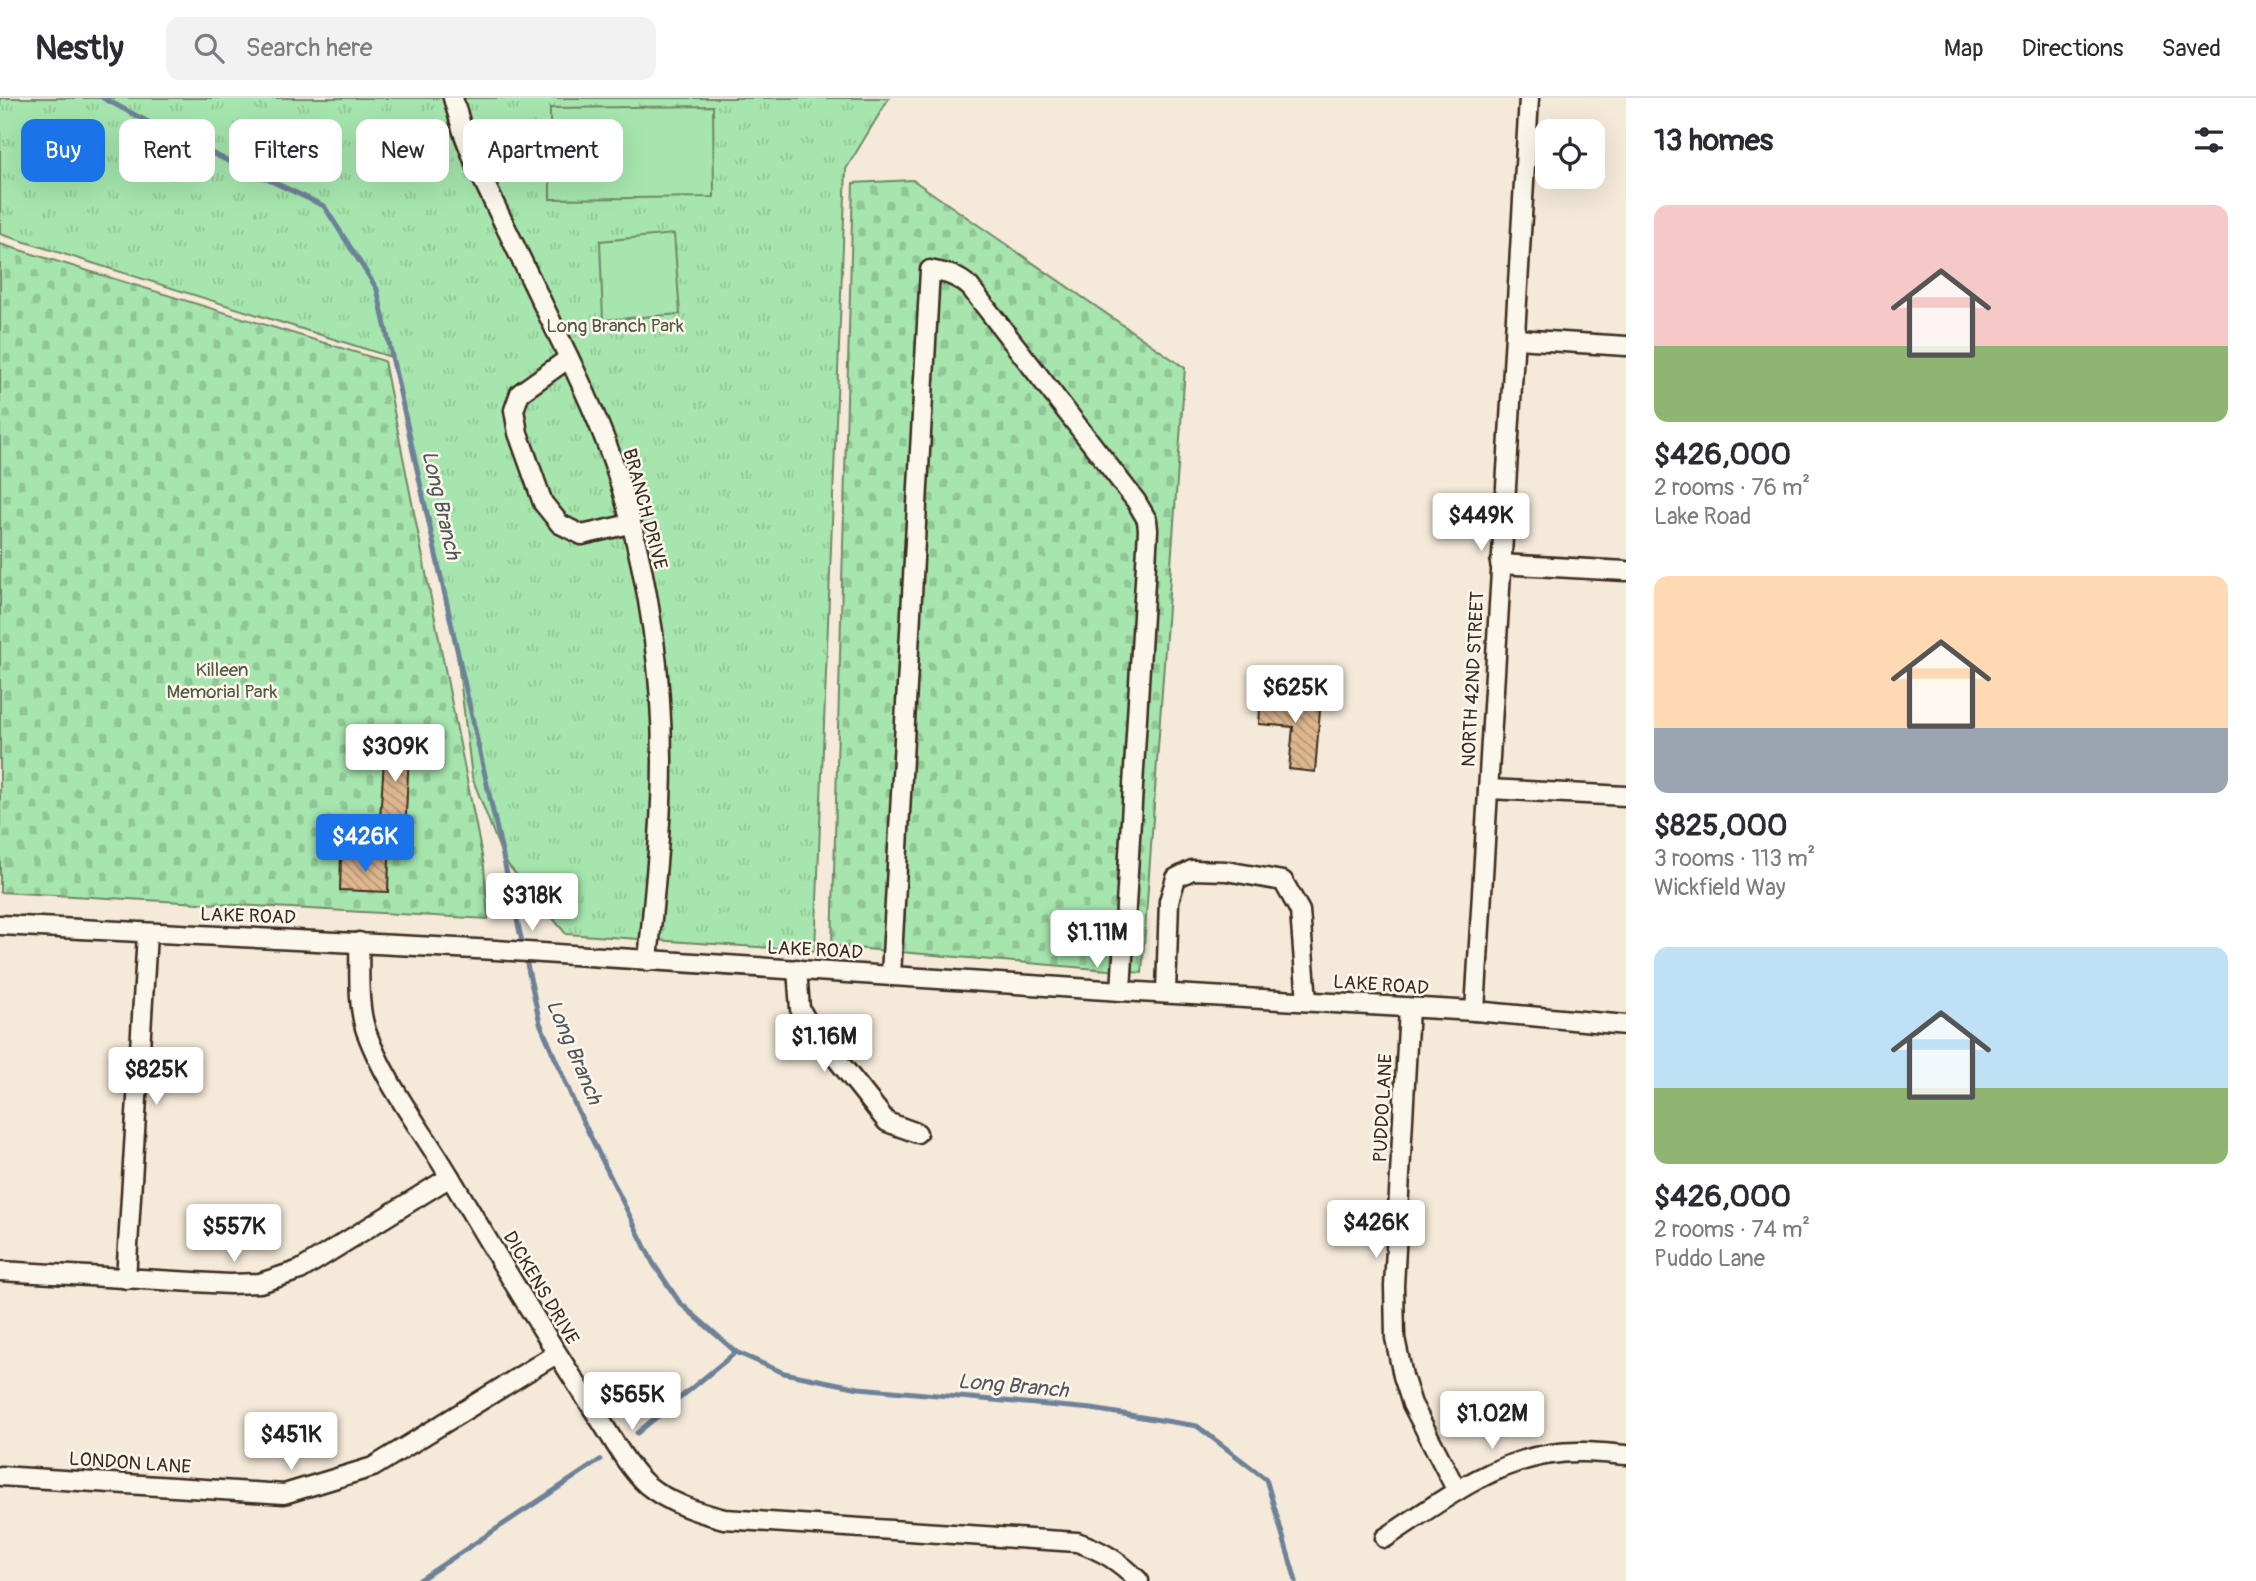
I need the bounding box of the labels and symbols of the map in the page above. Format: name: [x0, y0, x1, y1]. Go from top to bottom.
park label: Long Branch Park: [546, 314, 684, 338]
street label: BRANCH DRIVE: [617, 446, 673, 572]
water label: Long Branch: [415, 448, 467, 563]
pin: $449K: [1432, 494, 1530, 553]
street label: NORTH 42ND STREET: [1456, 590, 1490, 768]
park label: Killeen Memorial Park: [167, 658, 277, 704]
pin: $625K: [1246, 666, 1344, 725]
pin: $309K: [346, 724, 444, 784]
pin: $426K: [316, 814, 414, 874]
pin: $318K: [483, 874, 581, 933]
street label: LAKE ROAD: [200, 902, 296, 930]
pin: $1.11M: [1040, 910, 1154, 970]
street label: LAKE ROAD: [767, 936, 864, 964]
street label: LAKE ROAD: [1332, 970, 1430, 1000]
water label: Long Branch: [540, 996, 609, 1109]
pin: $1.16M: [767, 1014, 881, 1074]
pin: $825K: [107, 1048, 205, 1107]
street label: PUDDO LANE: [1368, 1053, 1398, 1163]
pin: $426K: [1327, 1200, 1425, 1260]
pin: $557K: [185, 1204, 283, 1264]
street label: DICKENS DRIVE: [498, 1227, 584, 1349]
water label: Long Branch: [957, 1368, 1071, 1404]
pin: $565K: [583, 1372, 681, 1432]
pin: $1.02M: [1435, 1392, 1549, 1451]
pin: $451K: [242, 1412, 340, 1472]
street label: LONDON LANE: [68, 1447, 192, 1479]

